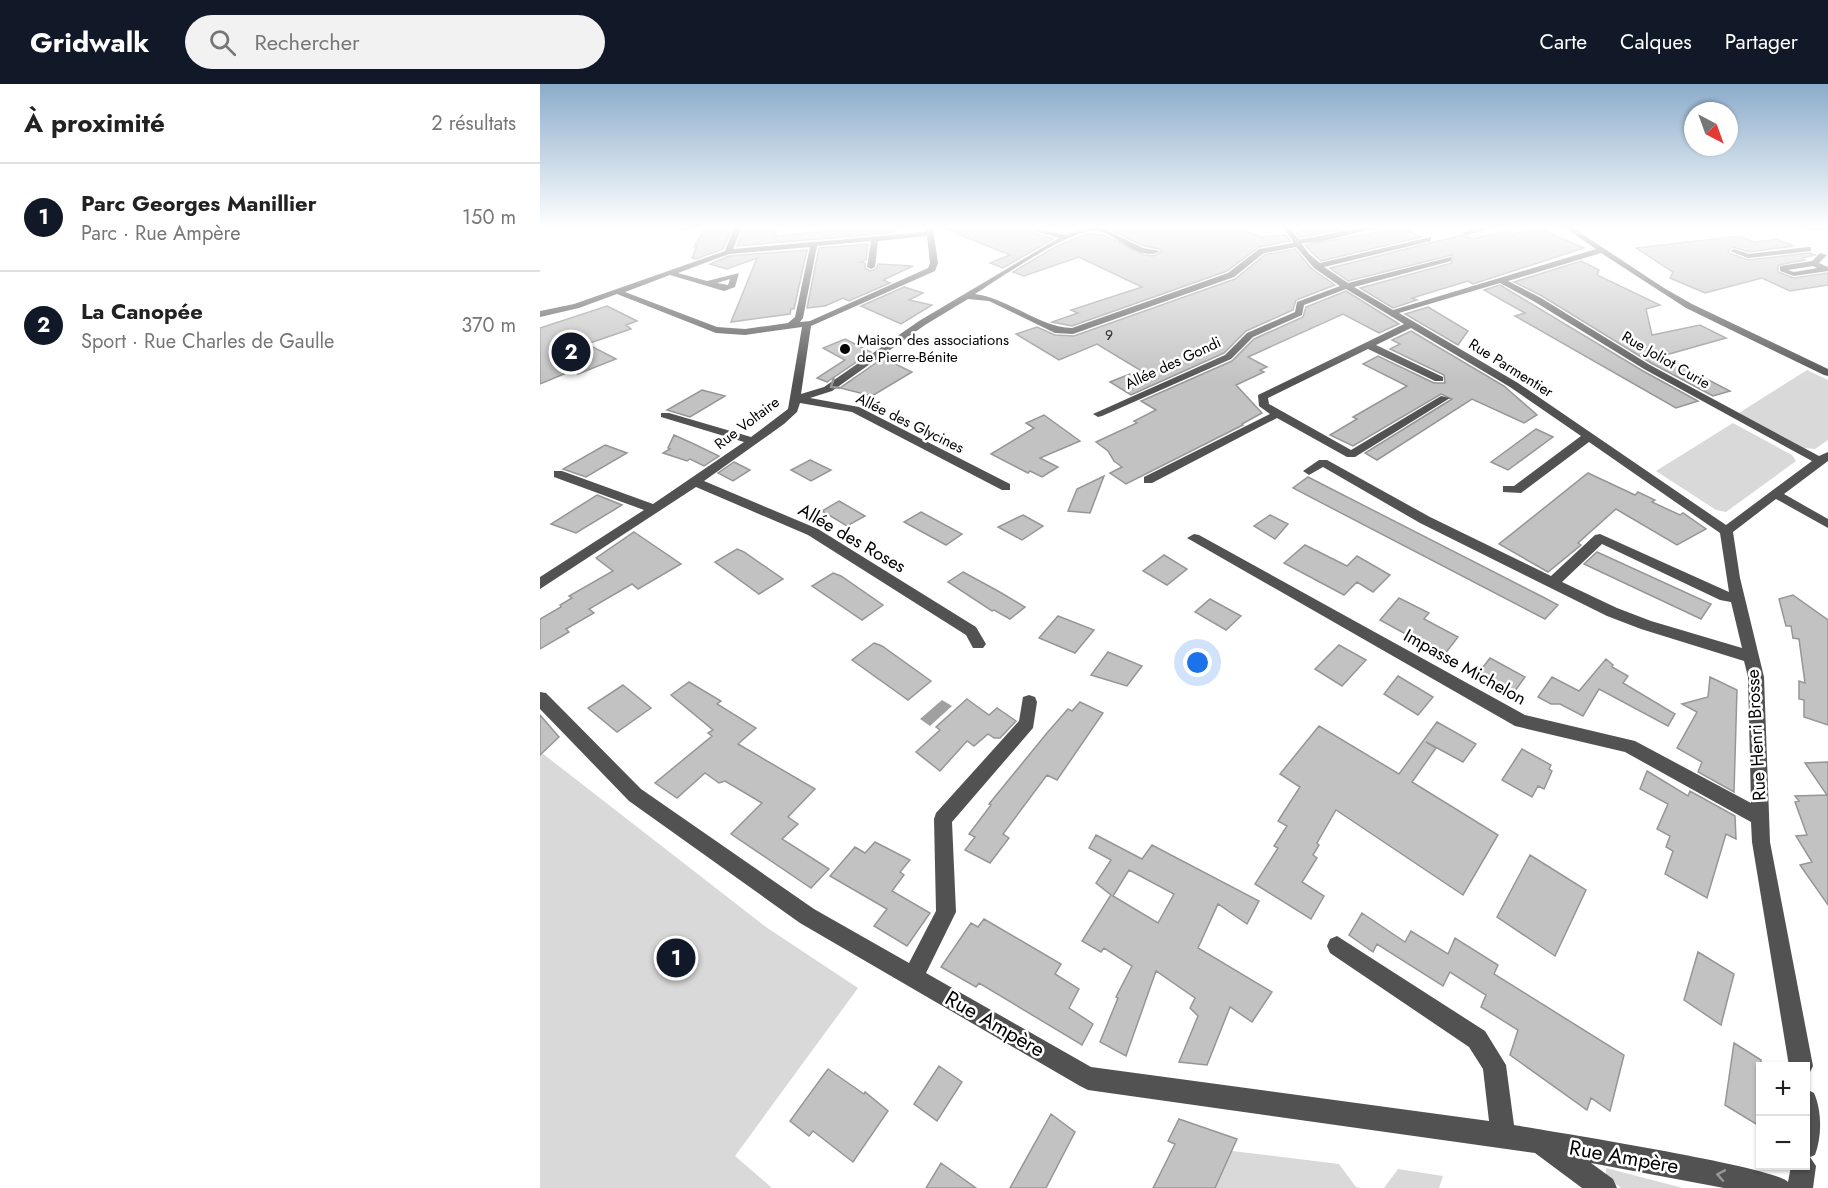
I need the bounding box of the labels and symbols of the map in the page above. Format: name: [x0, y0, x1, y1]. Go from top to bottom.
north arrow: [1684, 102, 1738, 156]
house number: 9: [1105, 325, 1113, 345]
street label: Rue Joliot Curie: [1618, 326, 1715, 394]
place label: Maison des associations de Pierre-Bénite: [857, 329, 1009, 368]
pin: 2: [552, 330, 591, 374]
street label: Allée des Gondi: [1121, 331, 1225, 395]
street label: Rue Parmentier: [1464, 333, 1558, 403]
marker: Maison des associations de Pierre-Bénite: [838, 342, 852, 356]
one-way arrow: [829, 377, 840, 388]
street label: Allée des Glycines: [852, 387, 968, 459]
street label: Rue Voltaire: [710, 391, 784, 455]
street label: Allée des Roses: [794, 497, 910, 579]
street label: Impasse Michelon: [1399, 623, 1531, 711]
your location: [1183, 648, 1212, 677]
street label: Rue Henri Brosse: [1740, 669, 1772, 801]
pin: 1: [656, 936, 696, 980]
street label: Rue Ampère: [940, 983, 1051, 1065]
street label: Rue Ampère: [1567, 1133, 1681, 1181]
one-way arrow: [1716, 1169, 1726, 1182]

